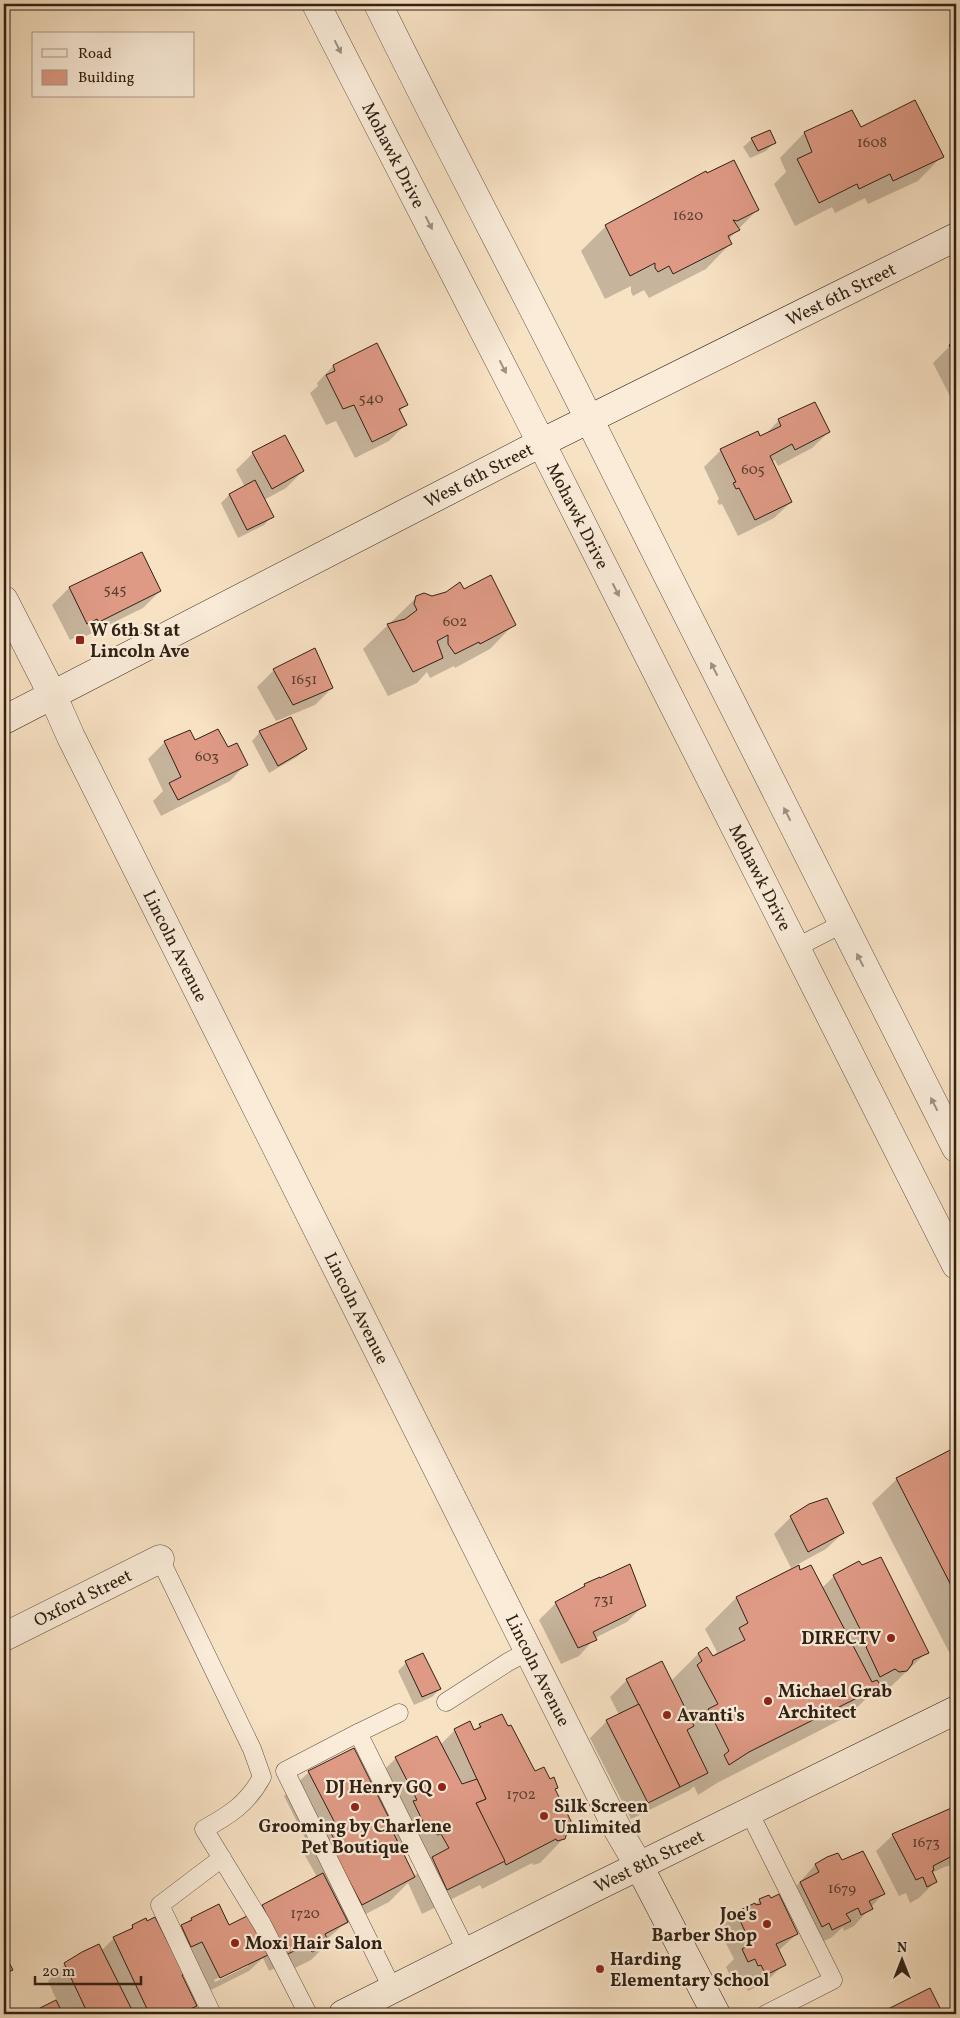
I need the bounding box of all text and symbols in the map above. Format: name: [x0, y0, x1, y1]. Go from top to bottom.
legend: [32, 32, 195, 98]
one-way arrow: [334, 40, 342, 54]
text: Road: [78, 44, 112, 65]
text: Building: [78, 68, 135, 89]
street label: Mohawk Drive: [355, 98, 430, 213]
house number: 1608: [857, 133, 887, 154]
house number: 1620: [673, 206, 703, 227]
one-way arrow: [425, 216, 433, 230]
street label: West 6th Street: [782, 258, 901, 333]
one-way arrow: [499, 360, 507, 374]
house number: 540: [359, 389, 383, 410]
street label: West 6th Street: [420, 438, 538, 515]
street label: Mohawk Drive: [539, 459, 614, 574]
house number: 605: [741, 460, 765, 481]
house number: 545: [104, 580, 126, 601]
one-way arrow: [612, 583, 620, 598]
house number: 602: [443, 612, 467, 633]
place label: W 6th St at Lincoln Ave: [90, 619, 190, 665]
marker: W 6th St at Lincoln Ave: [74, 634, 86, 646]
one-way arrow: [710, 662, 718, 676]
house number: 1651: [291, 670, 317, 691]
house number: 603: [195, 747, 219, 768]
one-way arrow: [783, 807, 791, 822]
street label: Mohawk Drive: [722, 821, 796, 936]
street label: Lincoln Avenue: [136, 886, 213, 1007]
one-way arrow: [856, 952, 864, 967]
one-way arrow: [930, 1097, 938, 1111]
street label: Lincoln Avenue: [317, 1248, 394, 1369]
street label: Oxford Street: [30, 1564, 137, 1634]
house number: 731: [594, 1590, 614, 1611]
street label: Lincoln Avenue: [498, 1610, 575, 1731]
place label: DIRECTV: [801, 1627, 881, 1652]
marker: DIRECTV: [885, 1632, 897, 1644]
place label: Michael Grab Architect: [778, 1680, 892, 1726]
marker: Michael Grab Architect: [762, 1695, 774, 1707]
place label: Avanti's: [677, 1704, 745, 1729]
marker: Avanti's: [661, 1709, 673, 1721]
place label: DJ Henry GQ: [325, 1776, 433, 1801]
marker: DJ Henry GQ: [436, 1781, 448, 1793]
house number: 1702: [506, 1785, 536, 1806]
place label: Silk Screen Unlimited: [554, 1795, 648, 1841]
marker: Grooming by Charlene Pet Boutique: [349, 1801, 361, 1813]
marker: Silk Screen Unlimited: [538, 1810, 550, 1822]
place label: Grooming by Charlene Pet Boutique: [259, 1815, 451, 1861]
street label: West 8th Street: [590, 1825, 709, 1900]
house number: 1673: [912, 1833, 940, 1854]
house number: 1679: [828, 1879, 856, 1900]
place label: Joe's Barber Shop: [651, 1903, 757, 1949]
house number: 1720: [290, 1904, 320, 1925]
marker: Joe's Barber Shop: [761, 1918, 773, 1930]
place label: Moxi Hair Salon: [245, 1932, 383, 1957]
north arrow: [878, 1936, 928, 1986]
marker: Moxi Hair Salon: [229, 1937, 241, 1949]
text: N: [897, 1939, 907, 1958]
place label: Harding Elementary School: [610, 1948, 770, 1994]
scale bar: [35, 1953, 141, 1985]
text: 20 m: [42, 1962, 75, 1983]
marker: Harding Elementary School: [594, 1963, 606, 1975]

